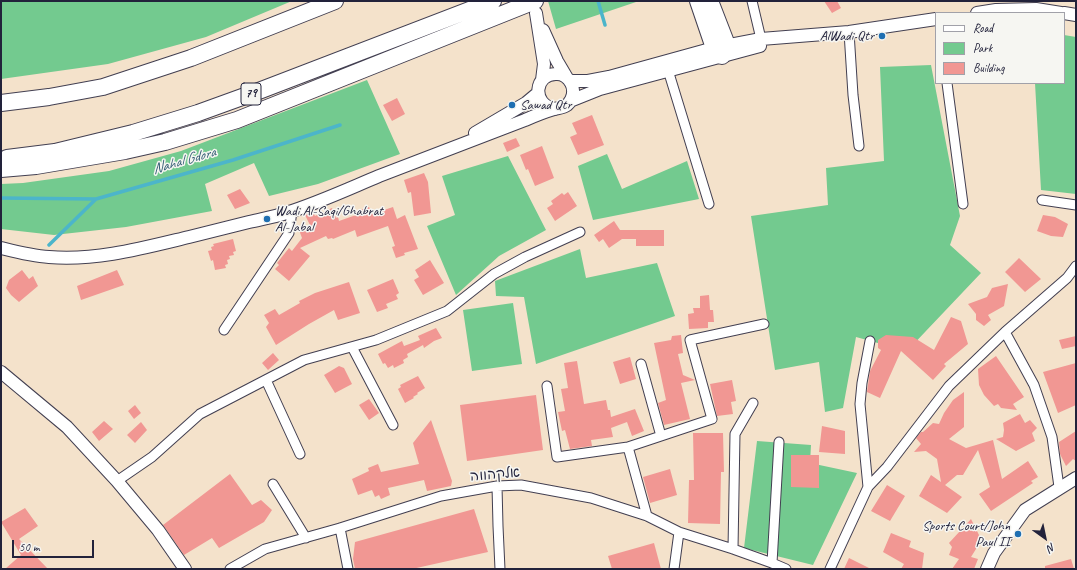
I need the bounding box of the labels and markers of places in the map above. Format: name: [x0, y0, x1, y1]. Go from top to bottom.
place label: AlWadi Qtr: [820, 28, 874, 44]
marker: AlWadi Qtr: [877, 31, 887, 41]
place label: Sawad Qtr: [520, 97, 572, 113]
marker: Sawad Qtr: [507, 100, 517, 110]
place label: Wadi Al-Saqi/Ghabrat Al-Jabal: [275, 203, 383, 236]
marker: Wadi Al-Saqi/Ghabrat Al-Jabal: [262, 214, 272, 224]
place label: Sports Court/John Paul II: [922, 518, 1010, 550]
marker: Sports Court/John Paul II: [1013, 529, 1023, 539]

